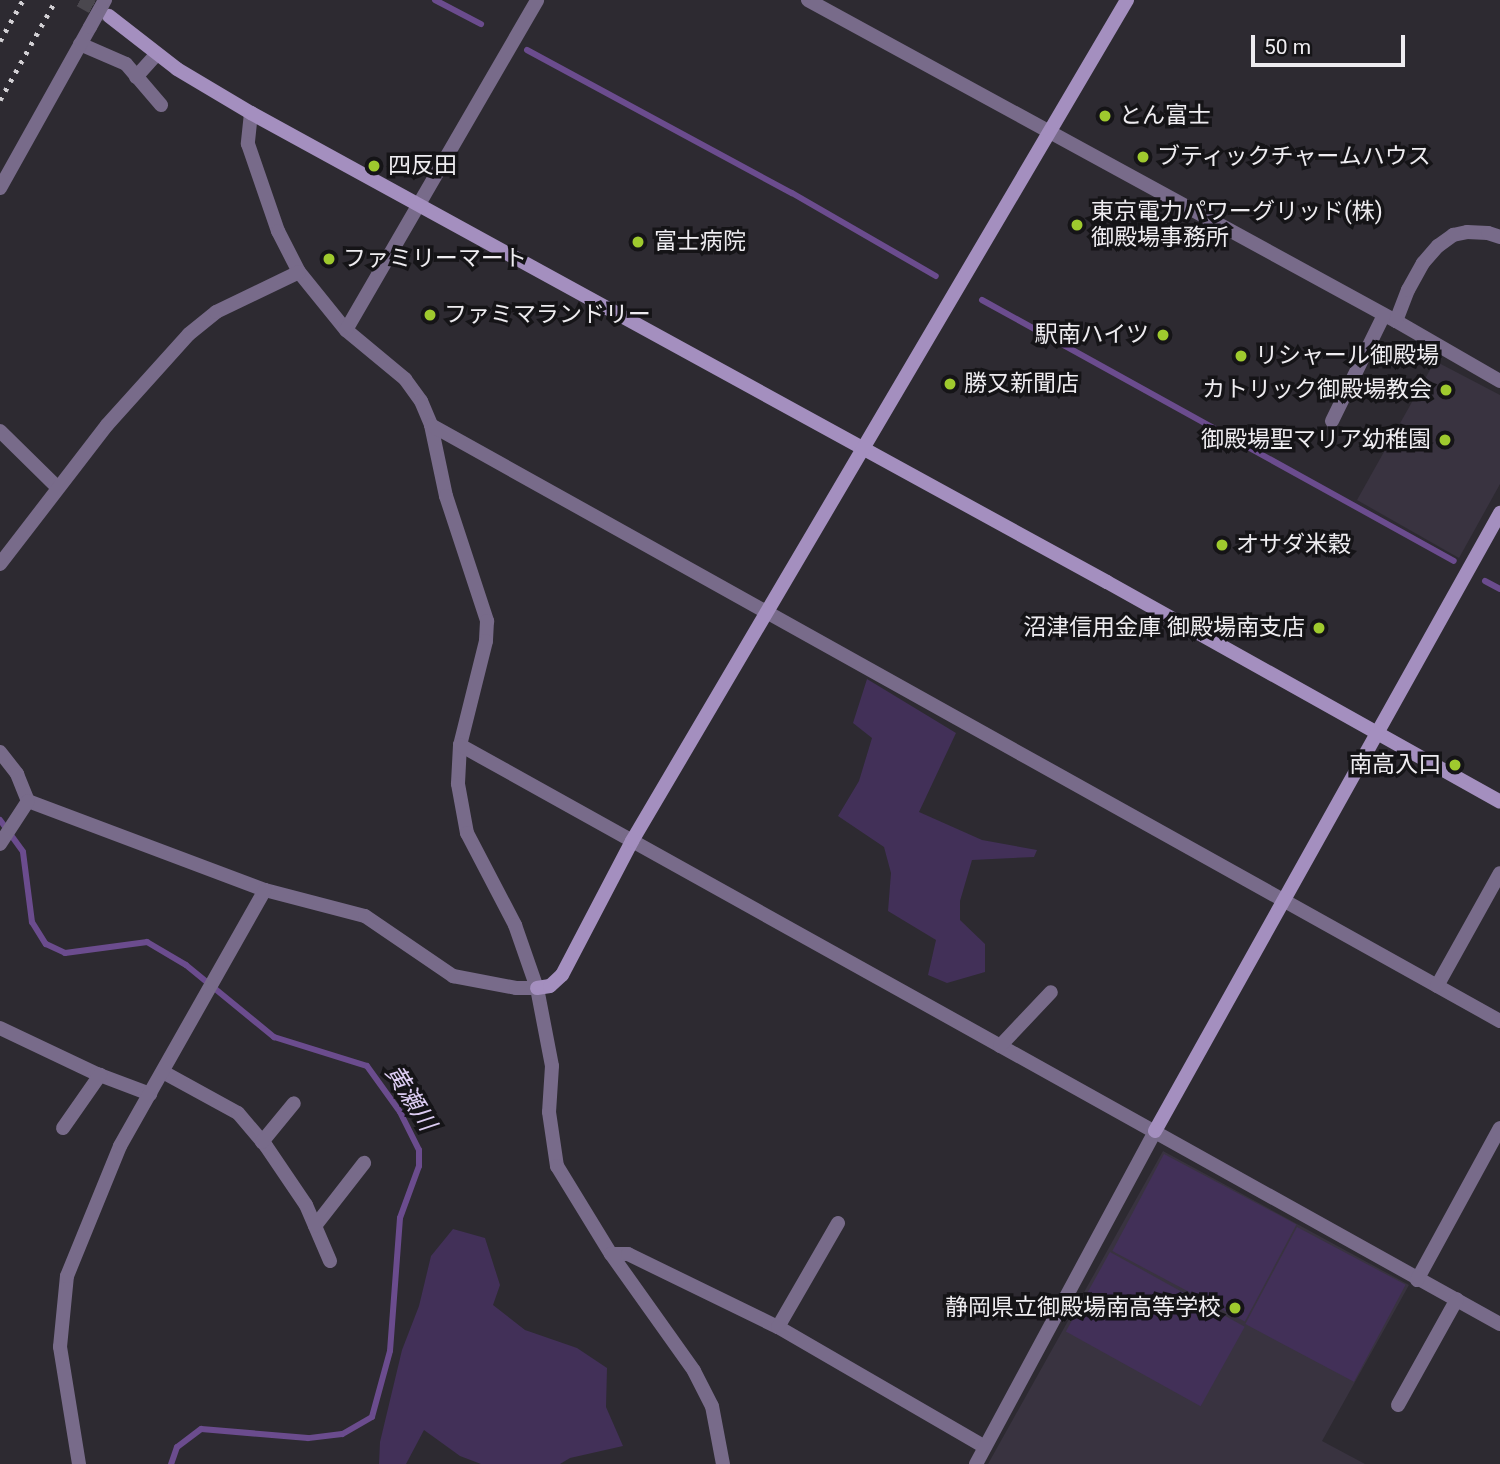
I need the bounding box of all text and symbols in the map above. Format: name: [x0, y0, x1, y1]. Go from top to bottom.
scale bar: [1255, 21, 1409, 65]
text: 50 m: [1264, 35, 1311, 59]
place label: とん富士: [1119, 102, 1211, 130]
marker: とん富士: [1097, 108, 1113, 124]
place label: ブティックチャームハウス: [1157, 143, 1433, 171]
marker: ブティックチャームハウス: [1135, 149, 1151, 165]
place label: 四反田: [388, 152, 457, 180]
marker: 四反田: [366, 158, 382, 174]
place label: 東京電力パワーグリッド(株) 御殿場事務所: [1091, 198, 1383, 252]
marker: 東京電力パワーグリッド(株) 御殿場事務所: [1069, 217, 1085, 233]
place label: 富士病院: [654, 228, 746, 256]
marker: 富士病院: [628, 232, 648, 252]
place label: ファミリーマート: [343, 245, 527, 273]
marker: ファミリーマート: [321, 251, 337, 267]
place label: ファミマランドリー: [444, 301, 651, 329]
marker: ファミマランドリー: [422, 307, 438, 323]
place label: 駅南ハイツ: [1034, 321, 1149, 349]
marker: 駅南ハイツ: [1155, 327, 1171, 343]
place label: リシャール御殿場: [1255, 342, 1439, 370]
marker: リシャール御殿場: [1233, 348, 1249, 364]
place label: 勝又新聞店: [964, 370, 1079, 398]
marker: 勝又新聞店: [942, 376, 958, 392]
place label: カトリック御殿場教会: [1202, 376, 1432, 404]
marker: カトリック御殿場教会: [1438, 382, 1454, 398]
place label: 御殿場聖マリア幼稚園: [1201, 426, 1431, 454]
marker: 御殿場聖マリア幼稚園: [1437, 432, 1453, 448]
place label: オサダ米穀: [1236, 531, 1351, 559]
marker: オサダ米穀: [1214, 537, 1230, 553]
place label: 沼津信用金庫 御殿場南支店: [1023, 614, 1305, 642]
marker: 沼津信用金庫 御殿場南支店: [1311, 620, 1327, 636]
place label: 南高入口: [1349, 751, 1441, 779]
marker: 南高入口: [1447, 757, 1463, 773]
water label: 黄瀬川: [379, 1060, 441, 1136]
place label: 静岡県立御殿場南高等学校: [945, 1294, 1221, 1322]
marker: 静岡県立御殿場南高等学校: [1227, 1300, 1243, 1316]

